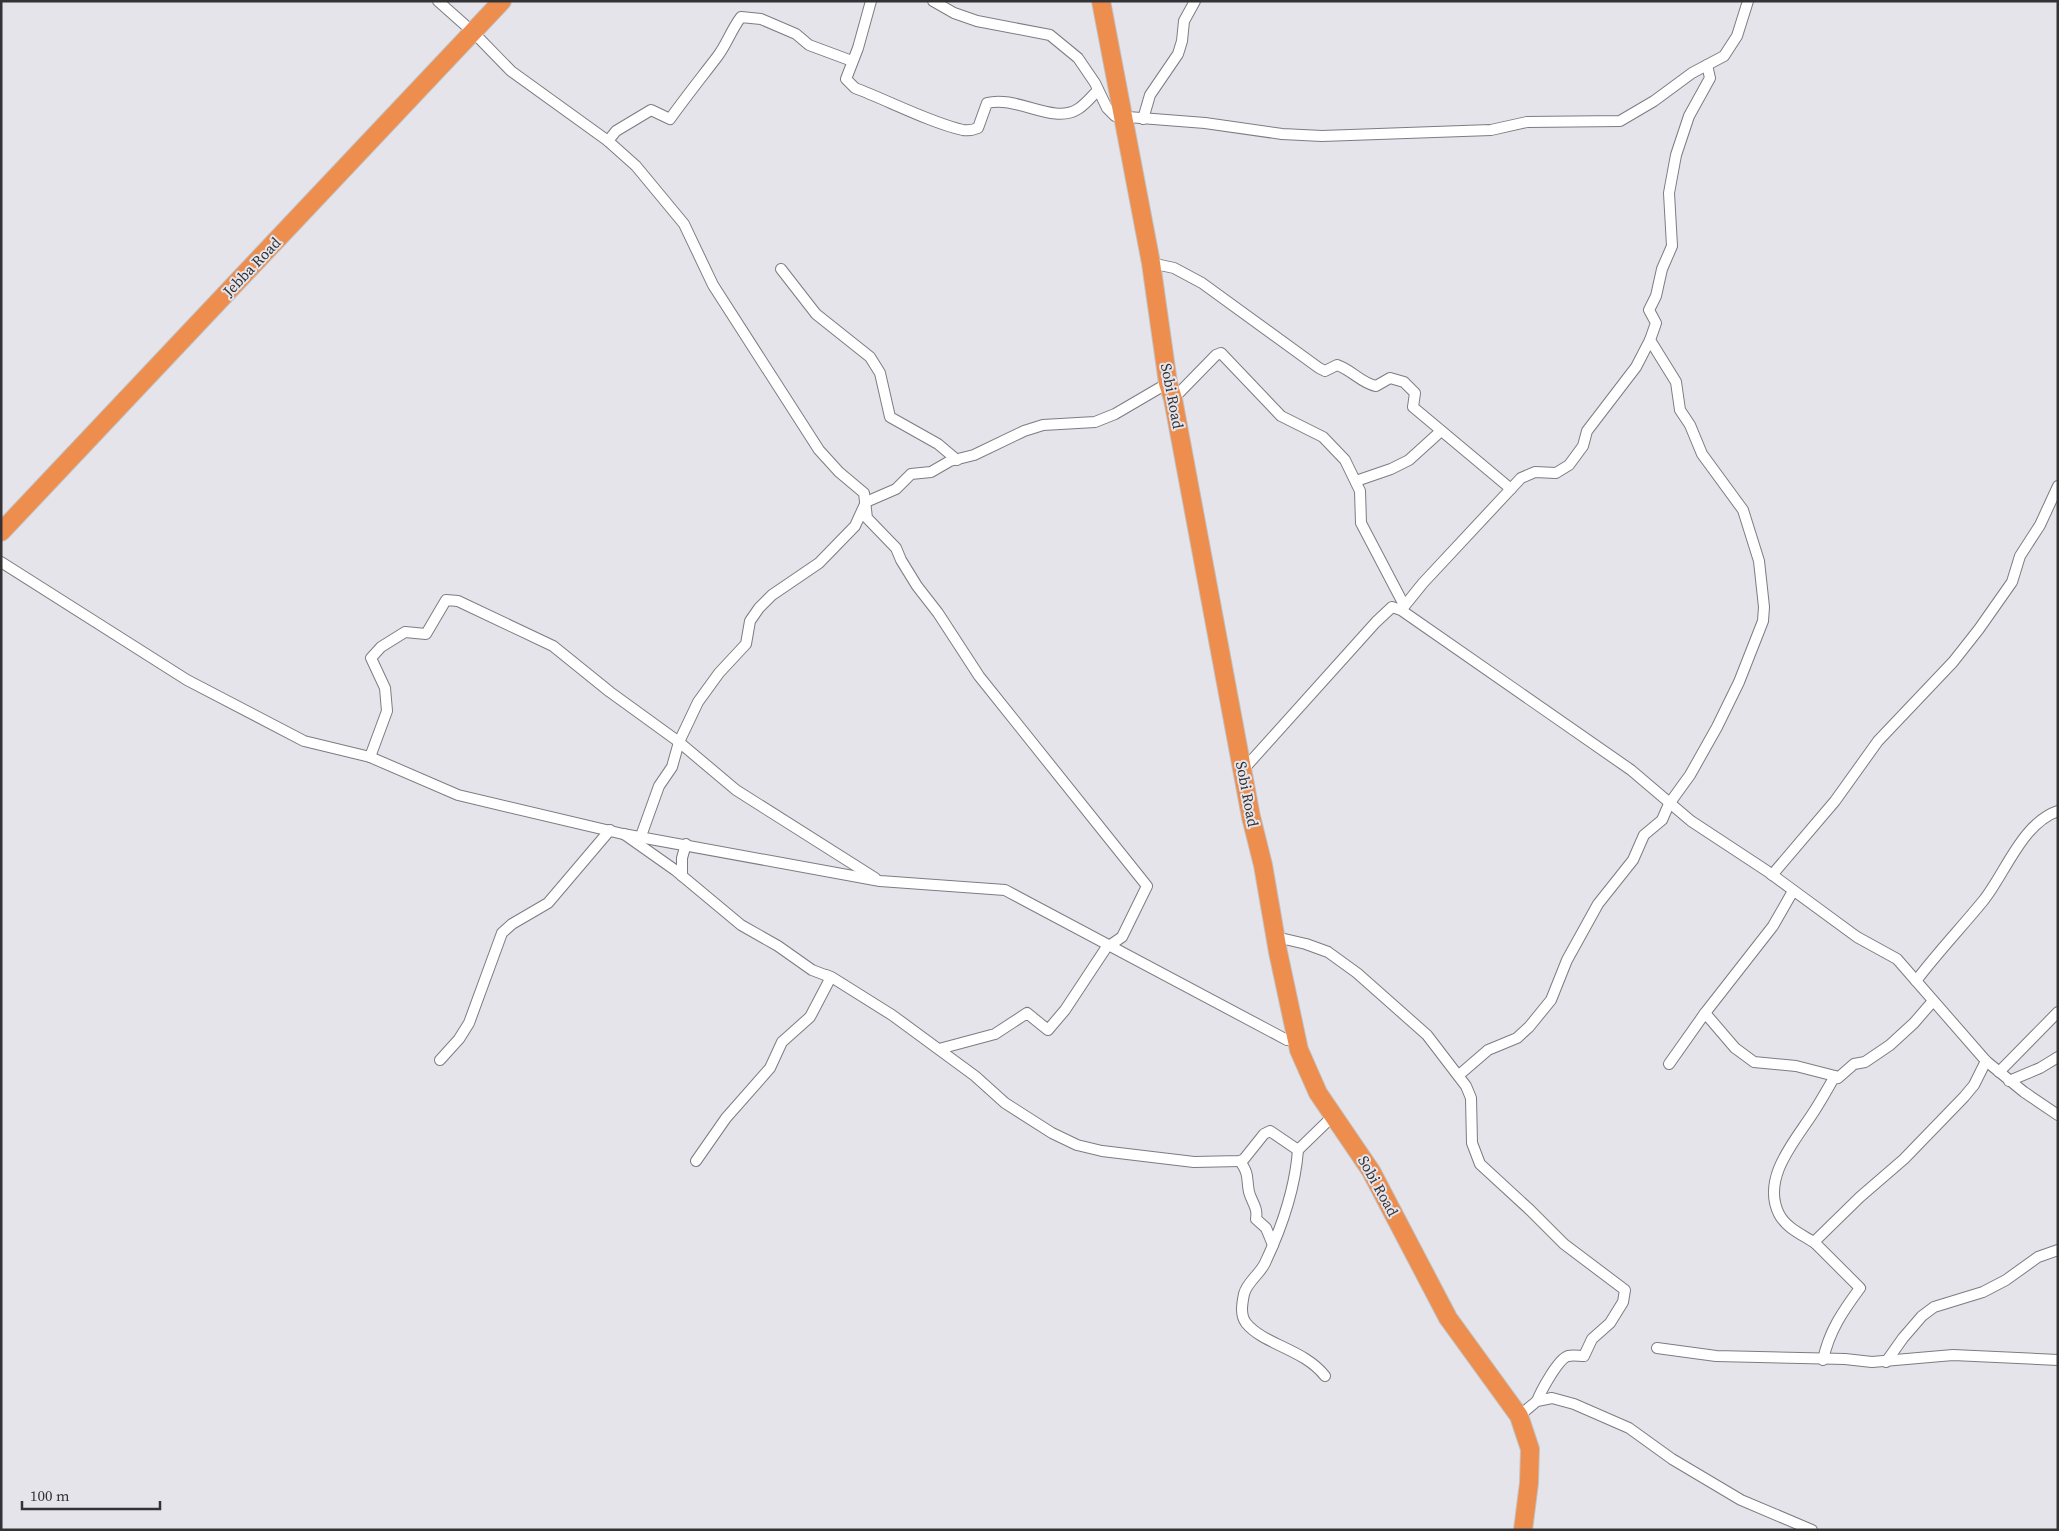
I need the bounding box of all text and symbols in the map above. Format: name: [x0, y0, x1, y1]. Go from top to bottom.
street label: Jebba Road: [217, 232, 286, 302]
street label: Sobi Road: [1156, 361, 1189, 431]
street label: Sobi Road: [1231, 759, 1264, 829]
street label: Sobi Road: [1353, 1152, 1404, 1220]
scale bar: [22, 1478, 160, 1510]
text: 100 m: [30, 1485, 70, 1506]

